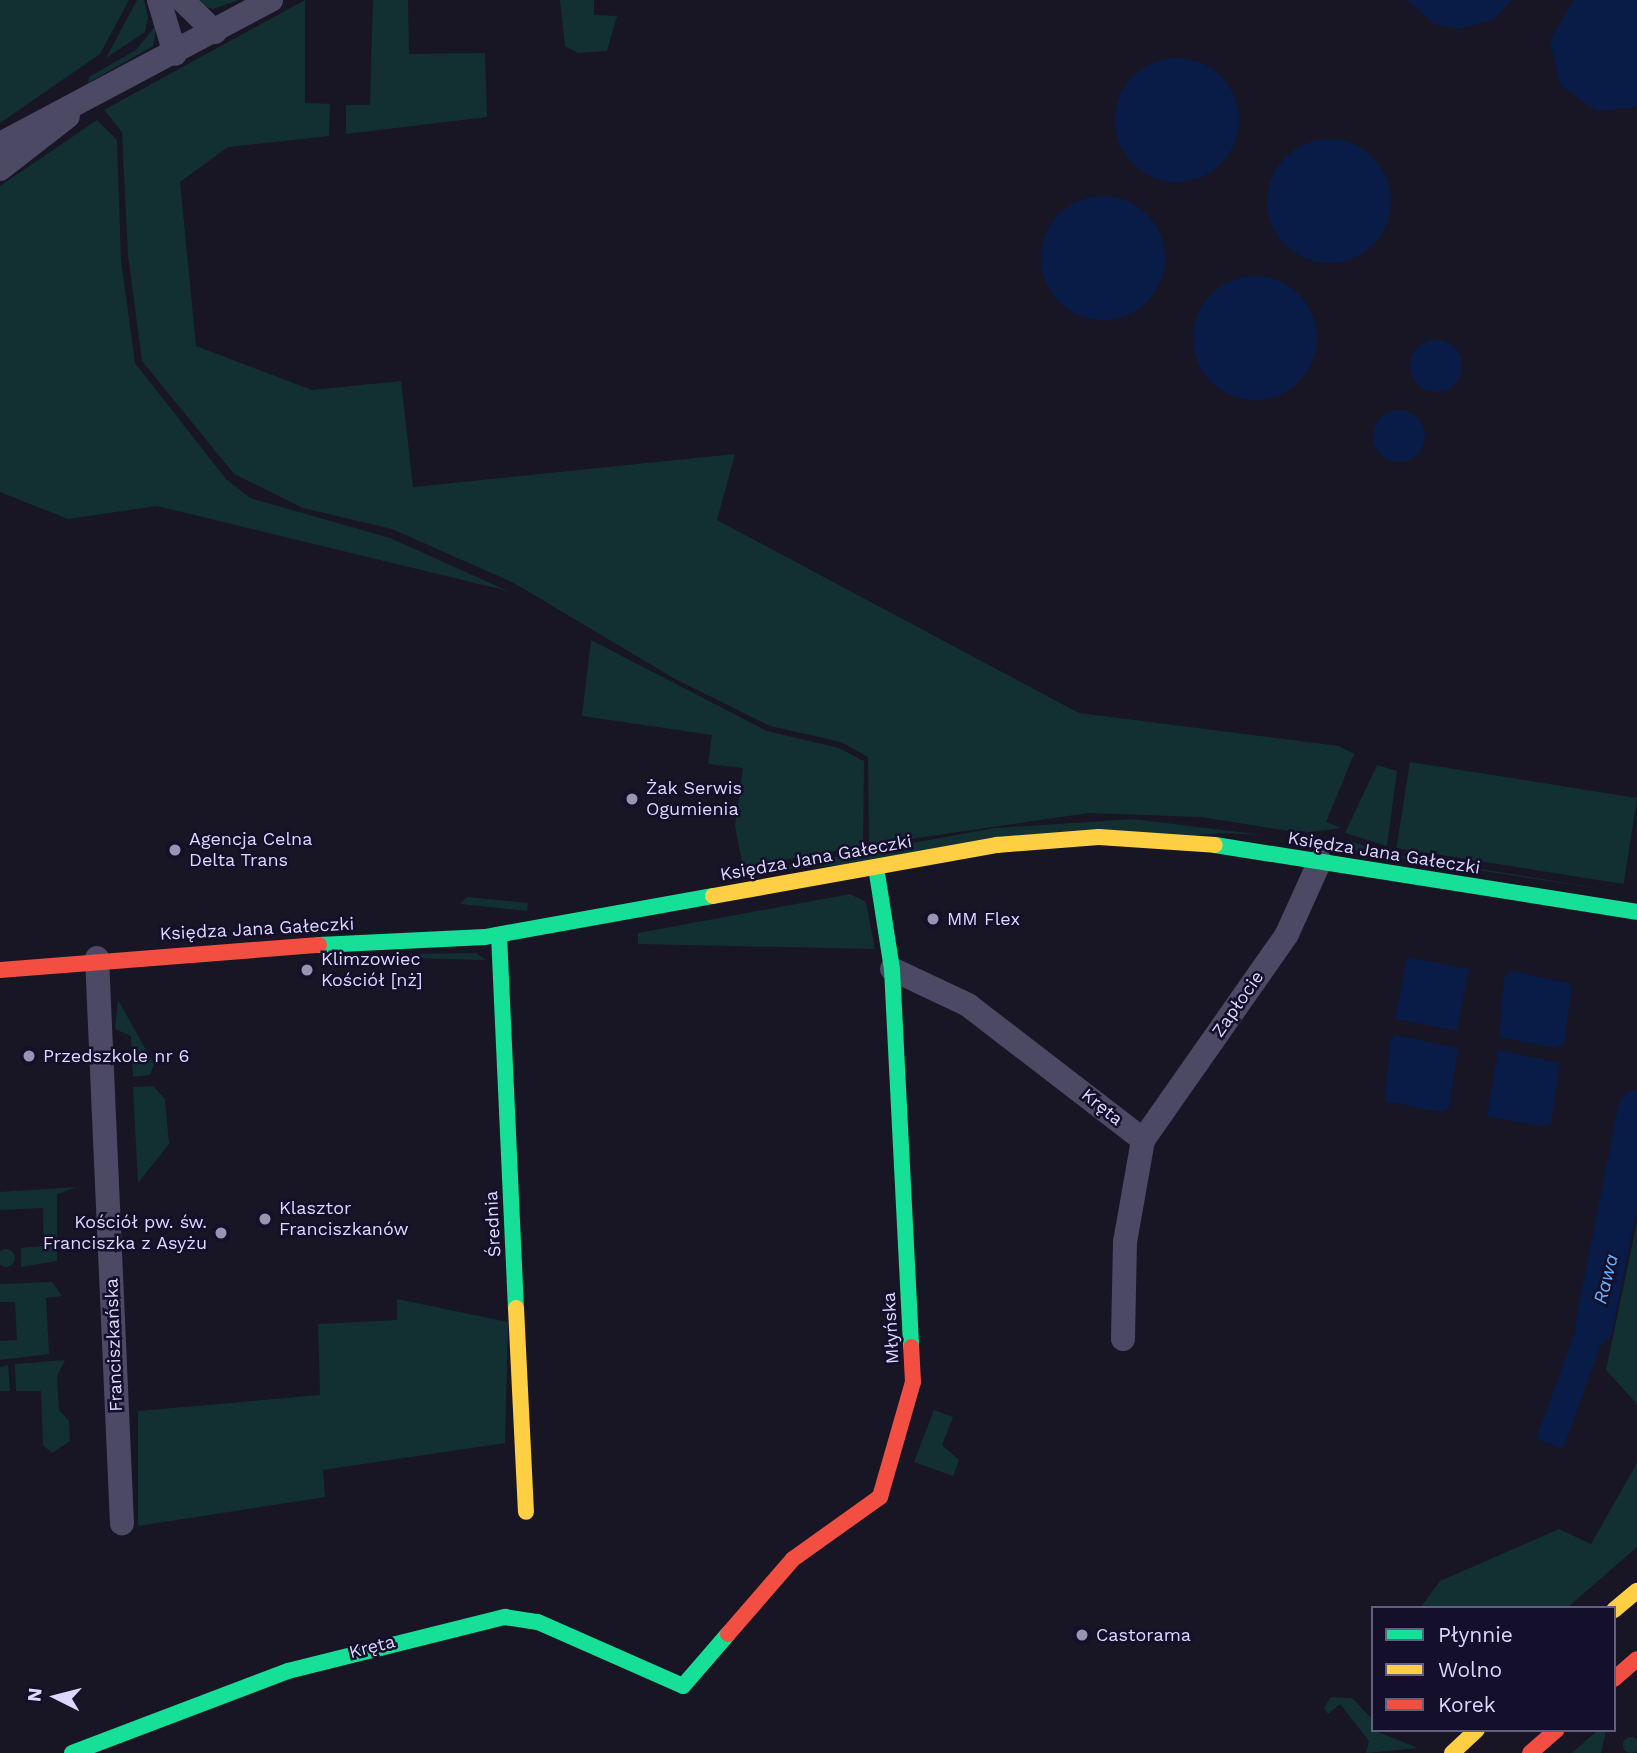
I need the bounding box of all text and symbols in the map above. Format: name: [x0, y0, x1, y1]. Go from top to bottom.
place label: Żak Serwis Ogumienia: [646, 778, 742, 820]
marker: Żak Serwis Ogumienia: [624, 791, 640, 807]
street label: Księdza Jana Gałeczki: [1286, 827, 1482, 879]
place label: Agencja Celna Delta Trans: [189, 829, 313, 872]
street label: Księdza Jana Gałeczki: [718, 830, 914, 886]
marker: Agencja Celna Delta Trans: [167, 842, 183, 858]
place label: MM Flex: [947, 908, 1020, 930]
marker: MM Flex: [925, 911, 941, 927]
street label: Księdza Jana Gałeczki: [159, 913, 355, 945]
place label: Klimzowiec Kościół [nż]: [321, 949, 423, 992]
marker: Klimzowiec Kościół [nż]: [299, 962, 315, 978]
street label: Zapłocie: [1207, 967, 1269, 1041]
place label: Przedszkole nr 6: [43, 1045, 190, 1067]
marker: Przedszkole nr 6: [21, 1048, 37, 1064]
street label: Kręta: [1077, 1084, 1127, 1130]
street label: Średnia: [480, 1190, 506, 1258]
place label: Klasztor Franciszkanów: [279, 1198, 409, 1240]
marker: Klasztor Franciszkanów: [257, 1211, 273, 1227]
place label: Kościół pw. św. Franciszka z Asyżu: [42, 1212, 207, 1254]
marker: Kościół pw. św. Franciszka z Asyżu: [213, 1225, 229, 1241]
water label: Rawa: [1589, 1252, 1623, 1306]
street label: Franciszkańska: [101, 1278, 127, 1412]
street label: Młyńska: [878, 1291, 904, 1365]
legend: [1371, 1606, 1616, 1732]
text: Płynnie: [1438, 1622, 1513, 1647]
place label: Castorama: [1096, 1624, 1191, 1646]
marker: Castorama: [1074, 1627, 1090, 1643]
street label: Kręta: [347, 1631, 397, 1663]
text: Wolno: [1438, 1657, 1502, 1682]
north arrow: [21, 1662, 91, 1732]
text: N: [22, 1687, 47, 1703]
text: Korek: [1438, 1692, 1496, 1717]

